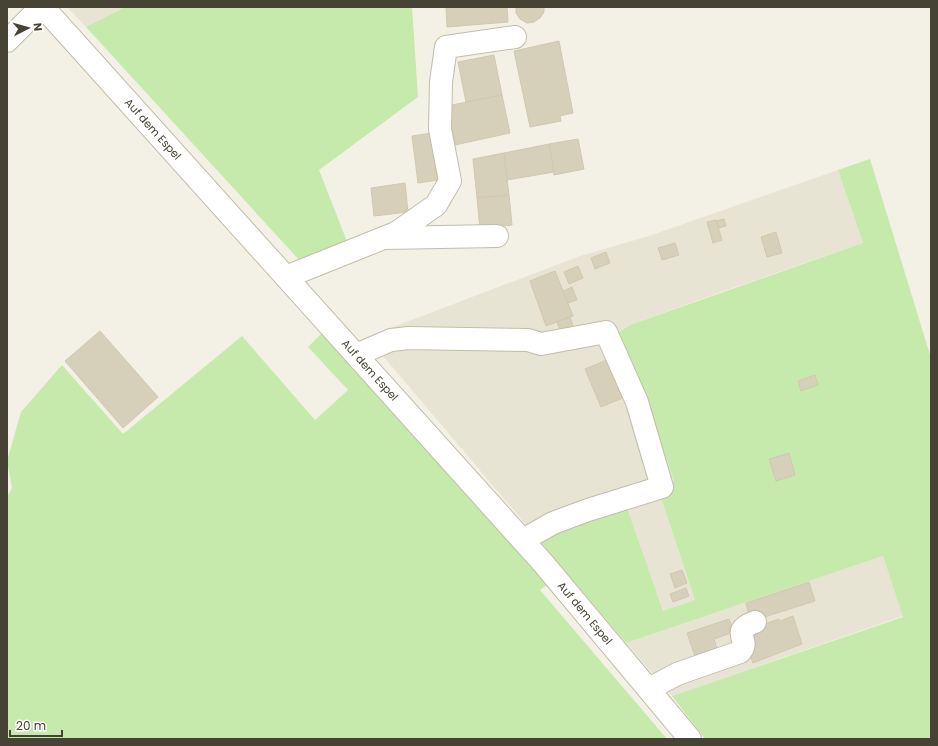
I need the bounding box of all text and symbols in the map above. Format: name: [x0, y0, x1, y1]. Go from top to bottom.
north arrow: [8, 8, 48, 48]
text: N: [30, 22, 46, 32]
street label: Auf dem Espel: [121, 95, 185, 163]
street label: Auf dem Espel: [338, 336, 402, 404]
street label: Auf dem Espel: [554, 578, 616, 648]
scale bar: [10, 712, 62, 738]
text: 20 m: [16, 717, 46, 734]

